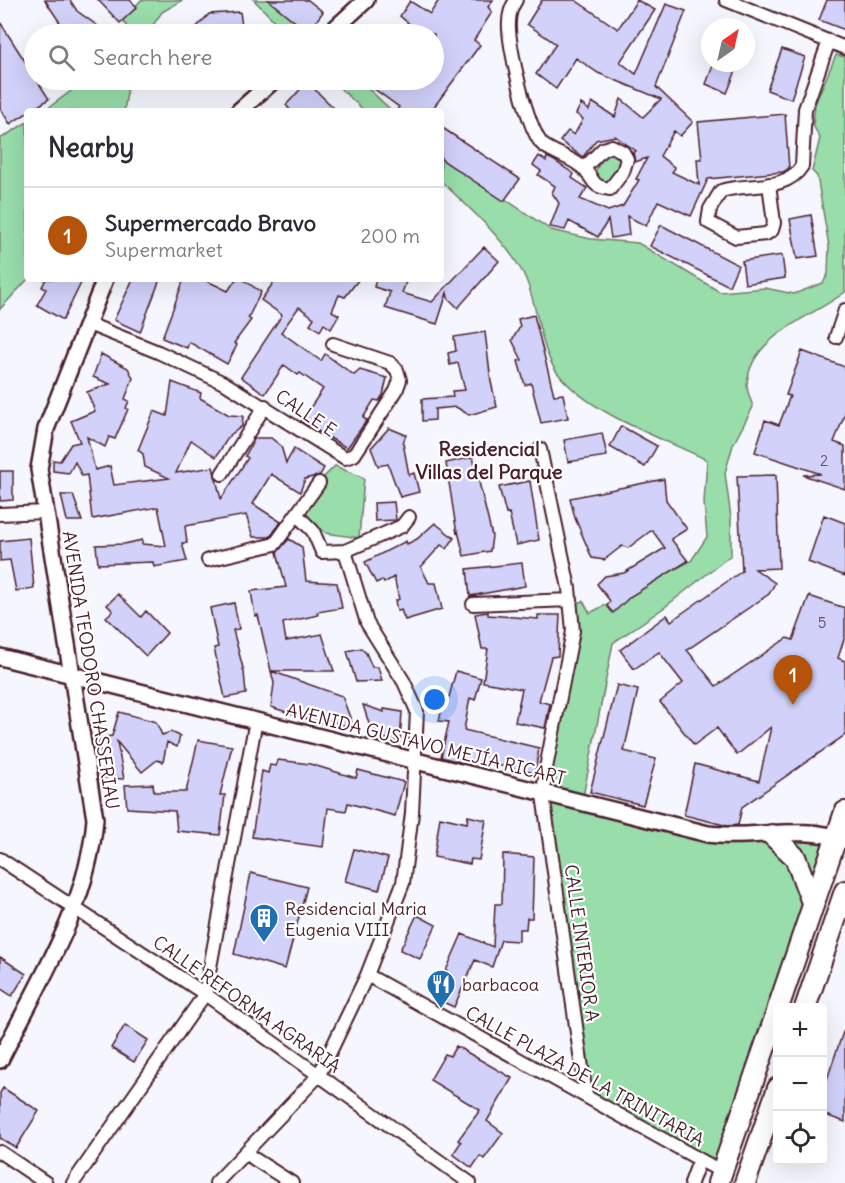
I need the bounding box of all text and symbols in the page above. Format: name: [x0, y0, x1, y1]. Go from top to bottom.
north arrow: [701, 18, 755, 72]
search box: [24, 24, 444, 90]
icon: search: [45, 41, 78, 74]
text: Search here: [93, 43, 212, 71]
text: Nearby: [48, 131, 134, 164]
text: Supermercado Bravo: [105, 209, 316, 237]
text: 1: [64, 223, 71, 248]
text: 200 m: [360, 223, 420, 248]
text: Supermarket: [105, 237, 223, 262]
street label: CALLE E: [271, 384, 341, 442]
district label: Residencial Villas del Parque: [415, 436, 563, 484]
house number: 2: [820, 451, 828, 470]
street label: AVENIDA TEODORO CHASSERIAU: [58, 529, 124, 811]
house number: 5: [818, 613, 826, 632]
pin: 1: [774, 656, 812, 705]
your location: [420, 685, 449, 714]
street label: AVENIDA GUSTAVO MEJÍA RICART: [284, 698, 568, 790]
street label: CALLE INTERIOR A: [560, 863, 604, 1023]
place label: Residencial Maria Eugenia VIII: [285, 897, 427, 941]
building icon: Residencial Maria Eugenia VIII: [248, 902, 280, 944]
street label: CALLE REFORMA AGRARIA: [149, 930, 345, 1078]
restaurant icon: barbacoa: [425, 968, 457, 1010]
place label: barbacoa: [462, 973, 539, 996]
street label: CALLE PLAZA DE LA TRINITARIA: [462, 1001, 708, 1151]
map controls: [773, 1003, 827, 1165]
button: +: [773, 1003, 827, 1057]
button: −: [773, 1057, 827, 1111]
button: locate: [773, 1111, 827, 1165]

